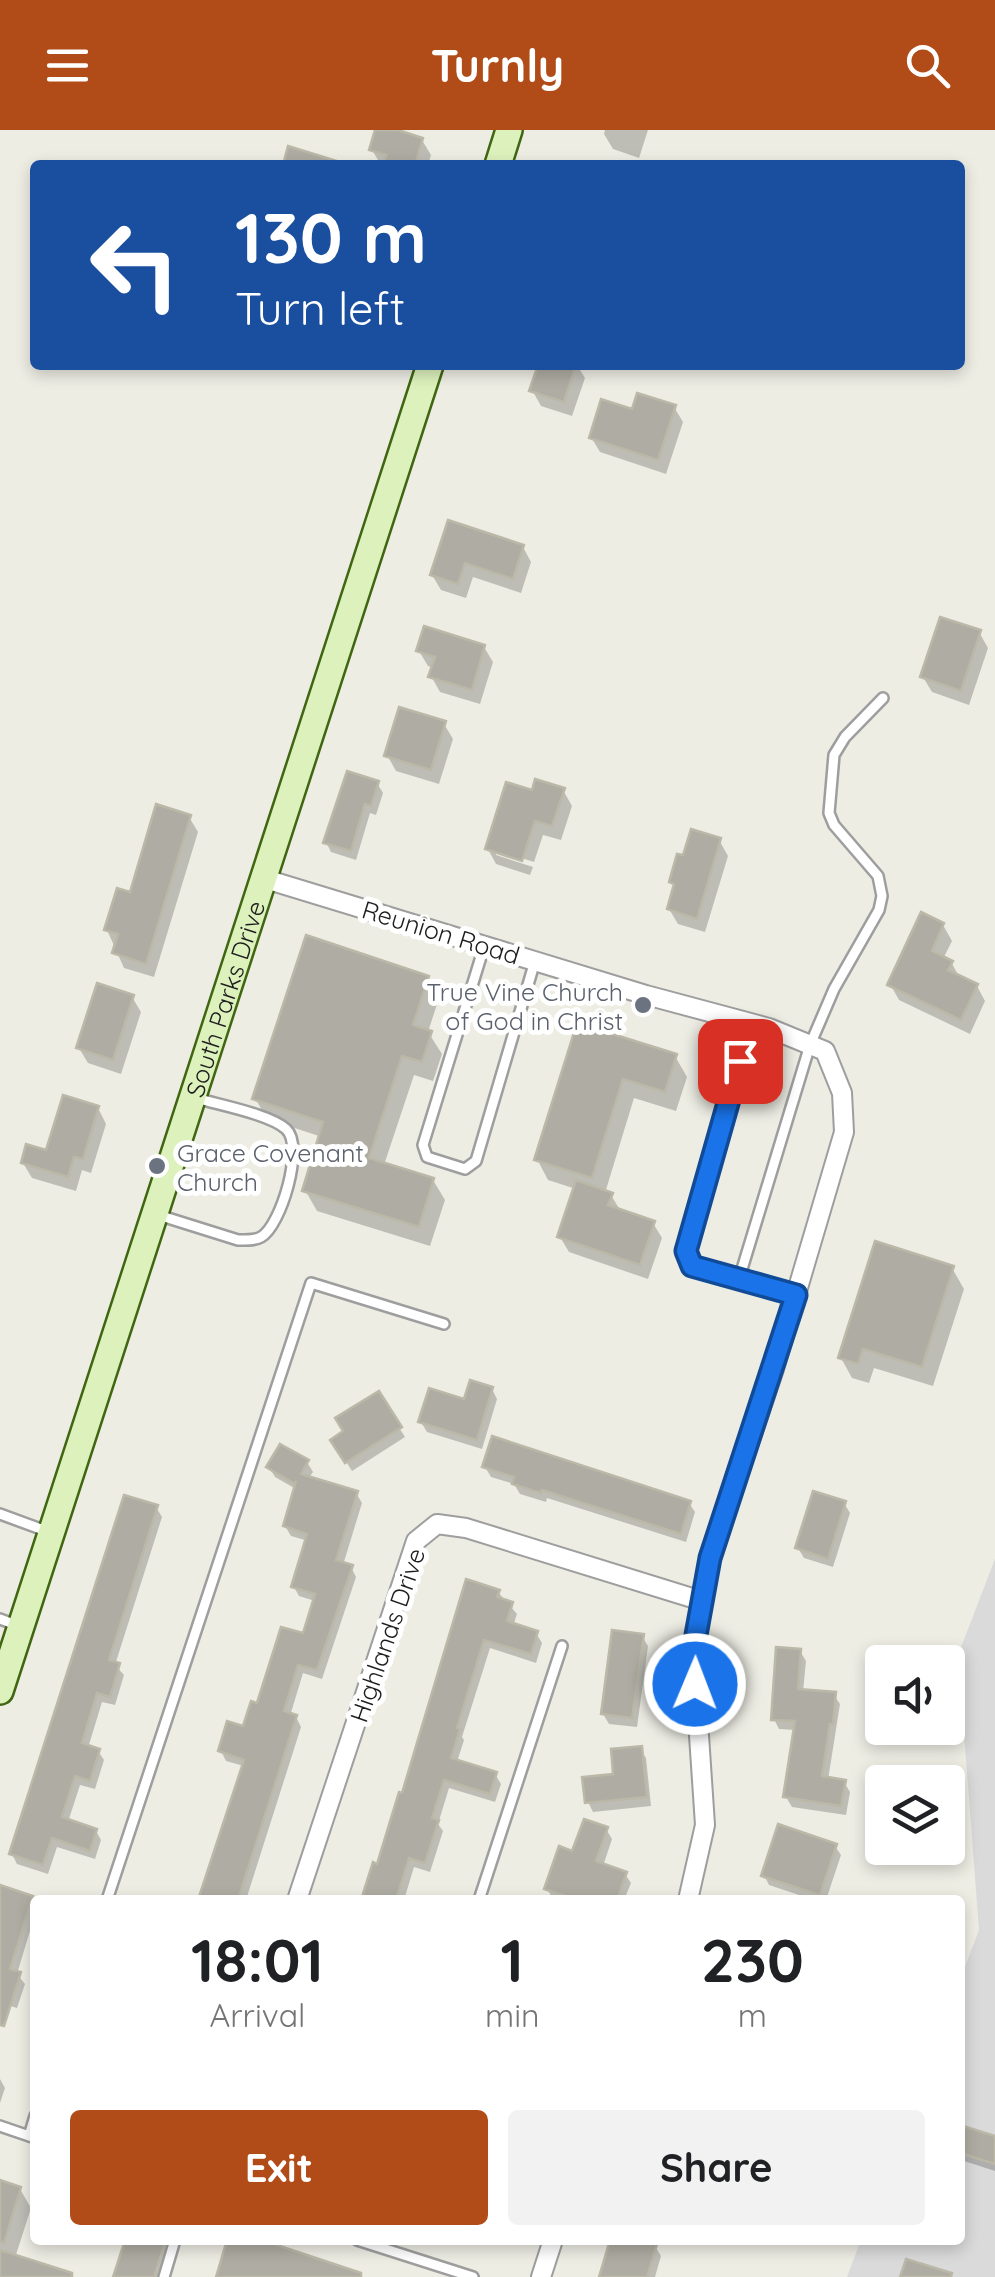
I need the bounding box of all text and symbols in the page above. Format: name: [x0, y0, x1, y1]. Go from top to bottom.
text: Turnly: [431, 37, 564, 93]
icon: menu: [40, 38, 95, 93]
icon: search: [900, 38, 955, 93]
text: 130 m: [235, 193, 427, 281]
icon: left: [70, 200, 200, 330]
text: Turn left: [235, 280, 405, 336]
street label: Reunion Road: [358, 893, 524, 971]
street label: South Parks Drive: [178, 896, 271, 1101]
place label: True Vine Church of God in Christ: [426, 976, 623, 1036]
marker: True Vine Church of God in Christ: [632, 994, 654, 1016]
pin: [698, 1019, 783, 1104]
icon: arrive: [713, 1034, 768, 1089]
place label: Grace Covenant Church: [177, 1137, 364, 1197]
marker: Grace Covenant Church: [146, 1155, 168, 1177]
street label: Highlands Drive: [343, 1544, 431, 1726]
position arrow: [643, 1632, 747, 1736]
map controls: [865, 1645, 965, 1865]
button: sound: [865, 1645, 965, 1745]
button: layers: [865, 1765, 965, 1865]
text: 18:01: [191, 1922, 324, 1997]
text: 1: [501, 1922, 524, 1997]
text: 230: [701, 1922, 804, 1997]
text: Arrival: [210, 1995, 305, 2035]
text: min: [485, 1995, 540, 2035]
text: m: [738, 1995, 767, 2035]
button: Exit: [70, 2110, 488, 2225]
button: Share: [508, 2110, 925, 2225]

